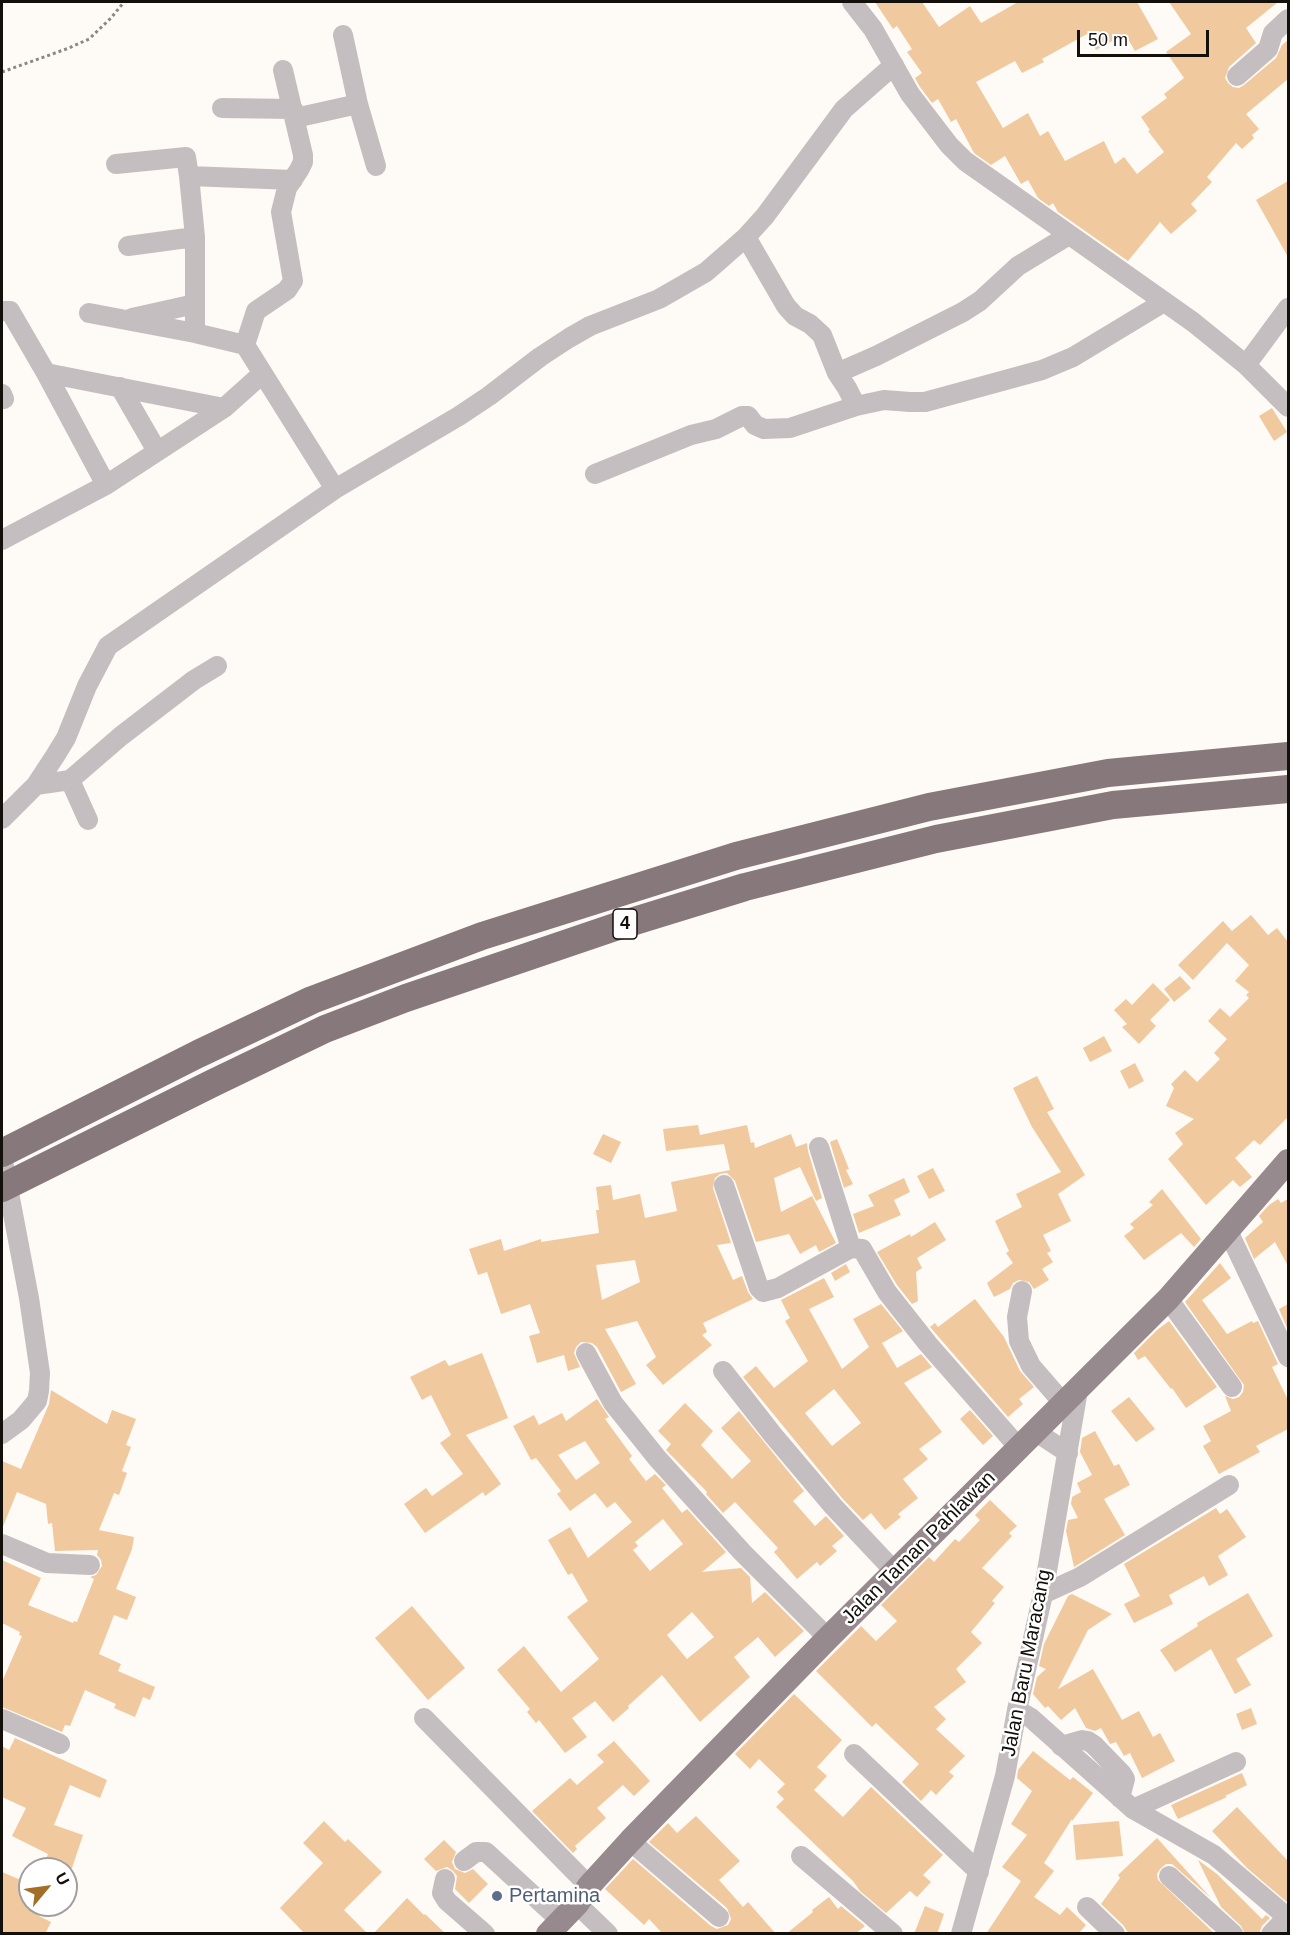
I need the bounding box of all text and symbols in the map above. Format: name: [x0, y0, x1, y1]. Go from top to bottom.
scale bar: [1080, 18, 1212, 56]
text: 50 m: [1088, 30, 1128, 50]
road number: 4: [613, 909, 637, 939]
street label: Jalan Taman Pahlawan: [837, 1466, 1001, 1630]
street label: Jalan Baru Maracang: [997, 1567, 1057, 1759]
north arrow: [18, 1857, 78, 1917]
text: U: [52, 1870, 73, 1888]
place label: Pertamina: [509, 1884, 600, 1908]
marker: Pertamina: [490, 1889, 504, 1903]

